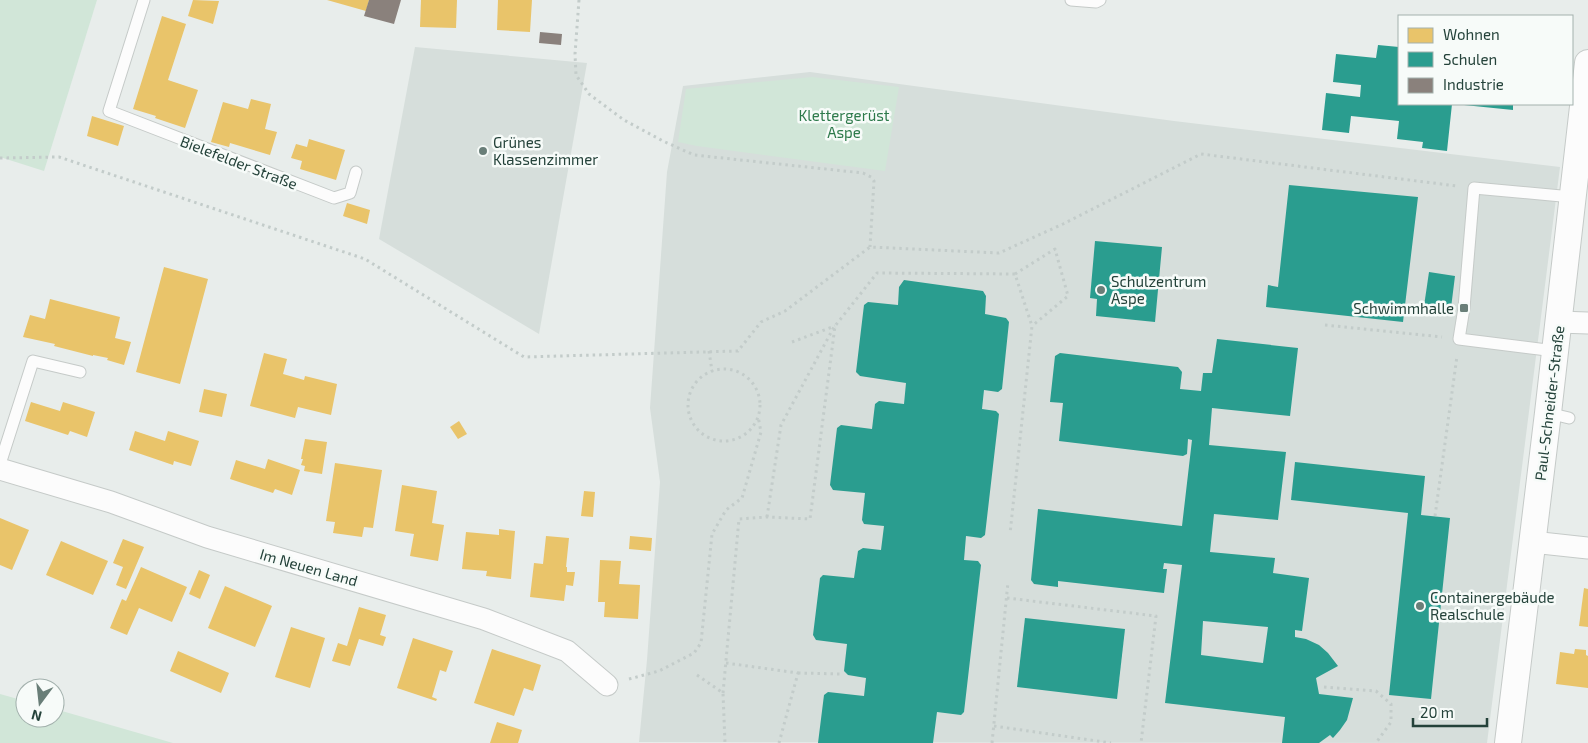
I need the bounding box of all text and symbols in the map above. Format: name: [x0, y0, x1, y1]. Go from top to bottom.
legend: [1398, 15, 1573, 105]
text: Wohnen: [1443, 25, 1500, 43]
text: Schulen: [1443, 50, 1497, 68]
text: Industrie: [1443, 75, 1504, 93]
park label: Klettergerüst Aspe: [798, 106, 890, 141]
street label: Bielefelder Straße: [178, 131, 300, 193]
place label: Grünes Klassenzimmer: [493, 133, 598, 168]
marker: Grünes Klassenzimmer: [477, 145, 489, 157]
place label: Schulzentrum Aspe: [1111, 272, 1206, 307]
marker: Schulzentrum Aspe: [1095, 284, 1107, 296]
place label: Schwimmhalle: [1353, 299, 1454, 317]
marker: Schwimmhalle: [1458, 302, 1470, 314]
street label: Paul-Schneider-Straße: [1531, 324, 1567, 482]
street label: Im Neuen Land: [258, 544, 360, 590]
place label: Containergebäude Realschule: [1430, 588, 1555, 623]
marker: Containergebäude Realschule: [1414, 600, 1426, 612]
north arrow: [15, 678, 65, 728]
scale bar: [1413, 696, 1487, 728]
text: 20 m: [1420, 703, 1454, 721]
text: N: [29, 707, 44, 726]

